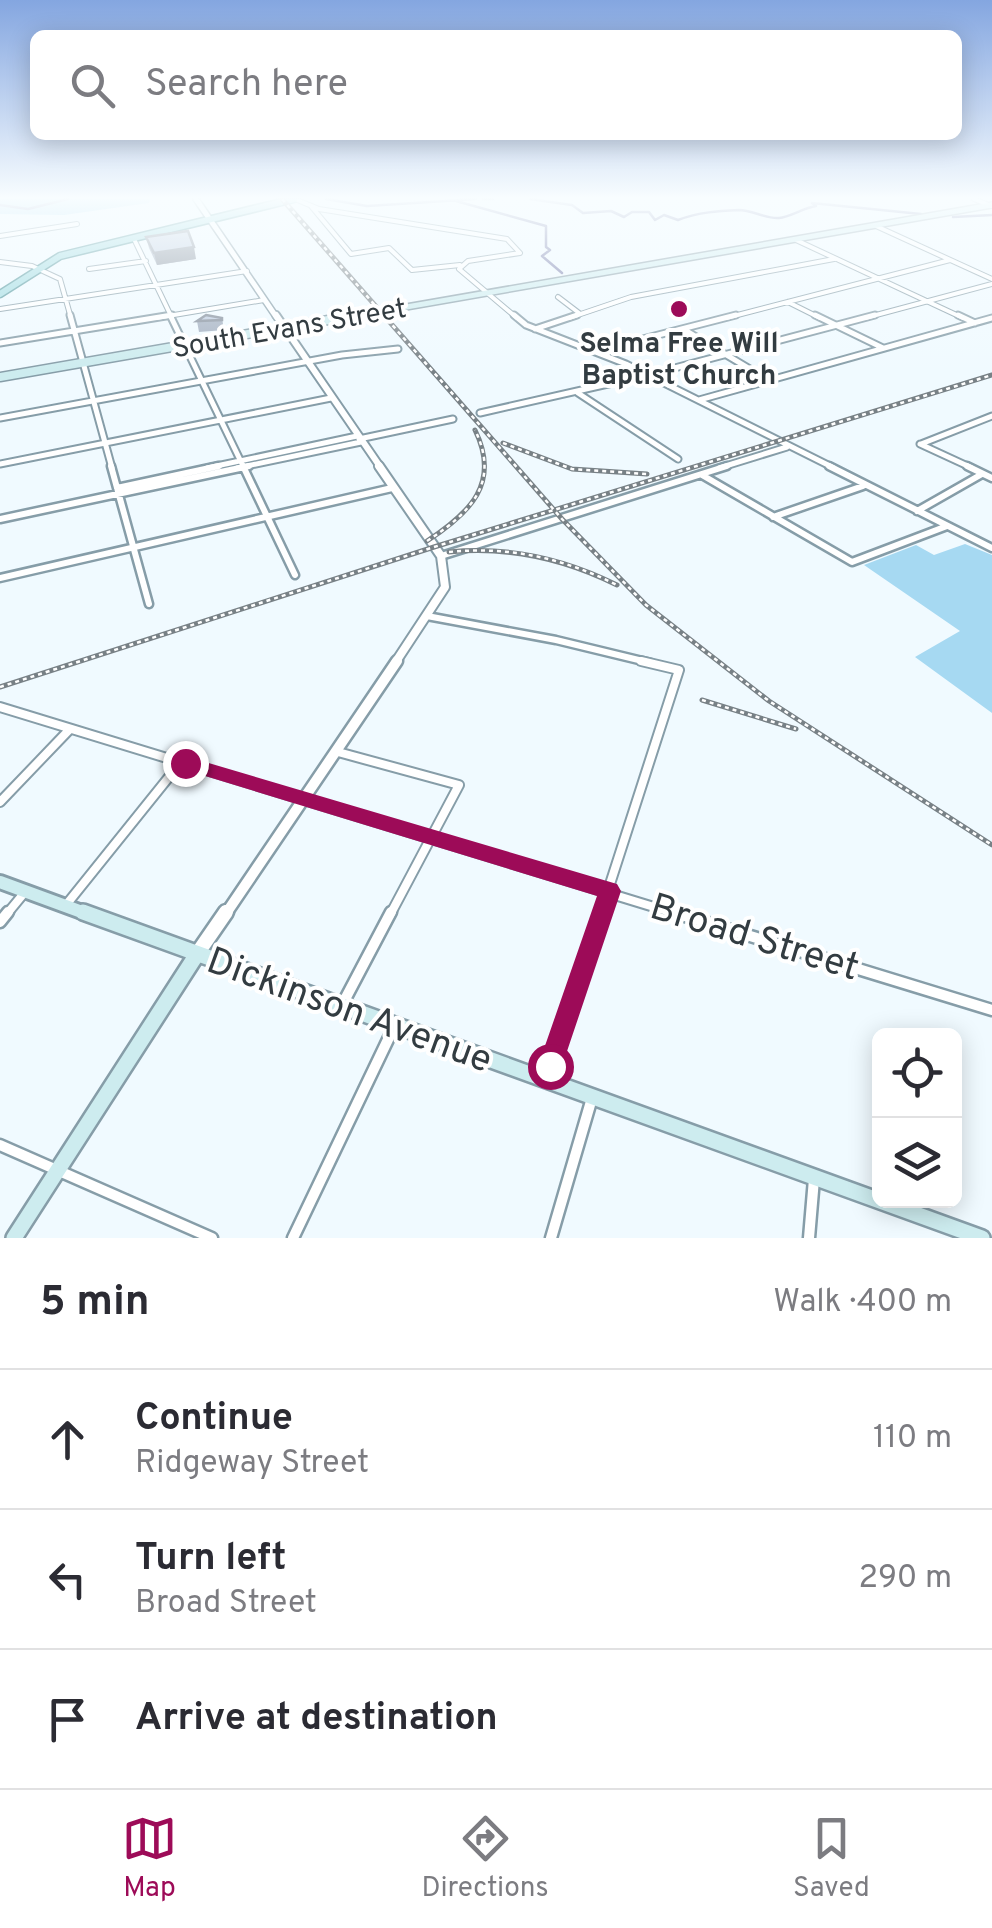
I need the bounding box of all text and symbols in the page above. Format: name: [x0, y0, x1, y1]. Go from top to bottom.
search box: [30, 30, 962, 140]
icon: search: [65, 58, 120, 113]
text: Search here: [145, 61, 348, 110]
street label: South Evans Street: [170, 292, 409, 368]
marker: Selma Free Will Baptist Church: [668, 298, 690, 320]
place label: Selma Free Will Baptist Church: [579, 327, 779, 395]
route end: [163, 741, 209, 787]
street label: Broad Street: [644, 884, 864, 994]
street label: Dickinson Avenue: [199, 938, 498, 1087]
map controls: [872, 1028, 962, 1208]
button: locate: [872, 1028, 962, 1118]
route start: [528, 1044, 574, 1090]
button: layers: [872, 1118, 962, 1208]
text: 5 min: [40, 1277, 150, 1330]
text: Walk · 400 m: [773, 1283, 952, 1323]
text: Continue: [135, 1395, 293, 1444]
icon: ahead: [40, 1412, 95, 1467]
text: 110 m: [873, 1419, 952, 1459]
text: Ridgeway Street: [135, 1444, 369, 1484]
text: Turn left: [135, 1535, 287, 1584]
icon: left: [40, 1552, 95, 1607]
text: 290 m: [858, 1559, 952, 1599]
text: Broad Street: [135, 1584, 317, 1624]
icon: arrive: [40, 1692, 95, 1747]
text: Arrive at destination: [135, 1695, 498, 1744]
tab: Map: [122, 1811, 177, 1907]
tab: Directions: [421, 1811, 549, 1907]
tab: Saved: [793, 1811, 870, 1907]

